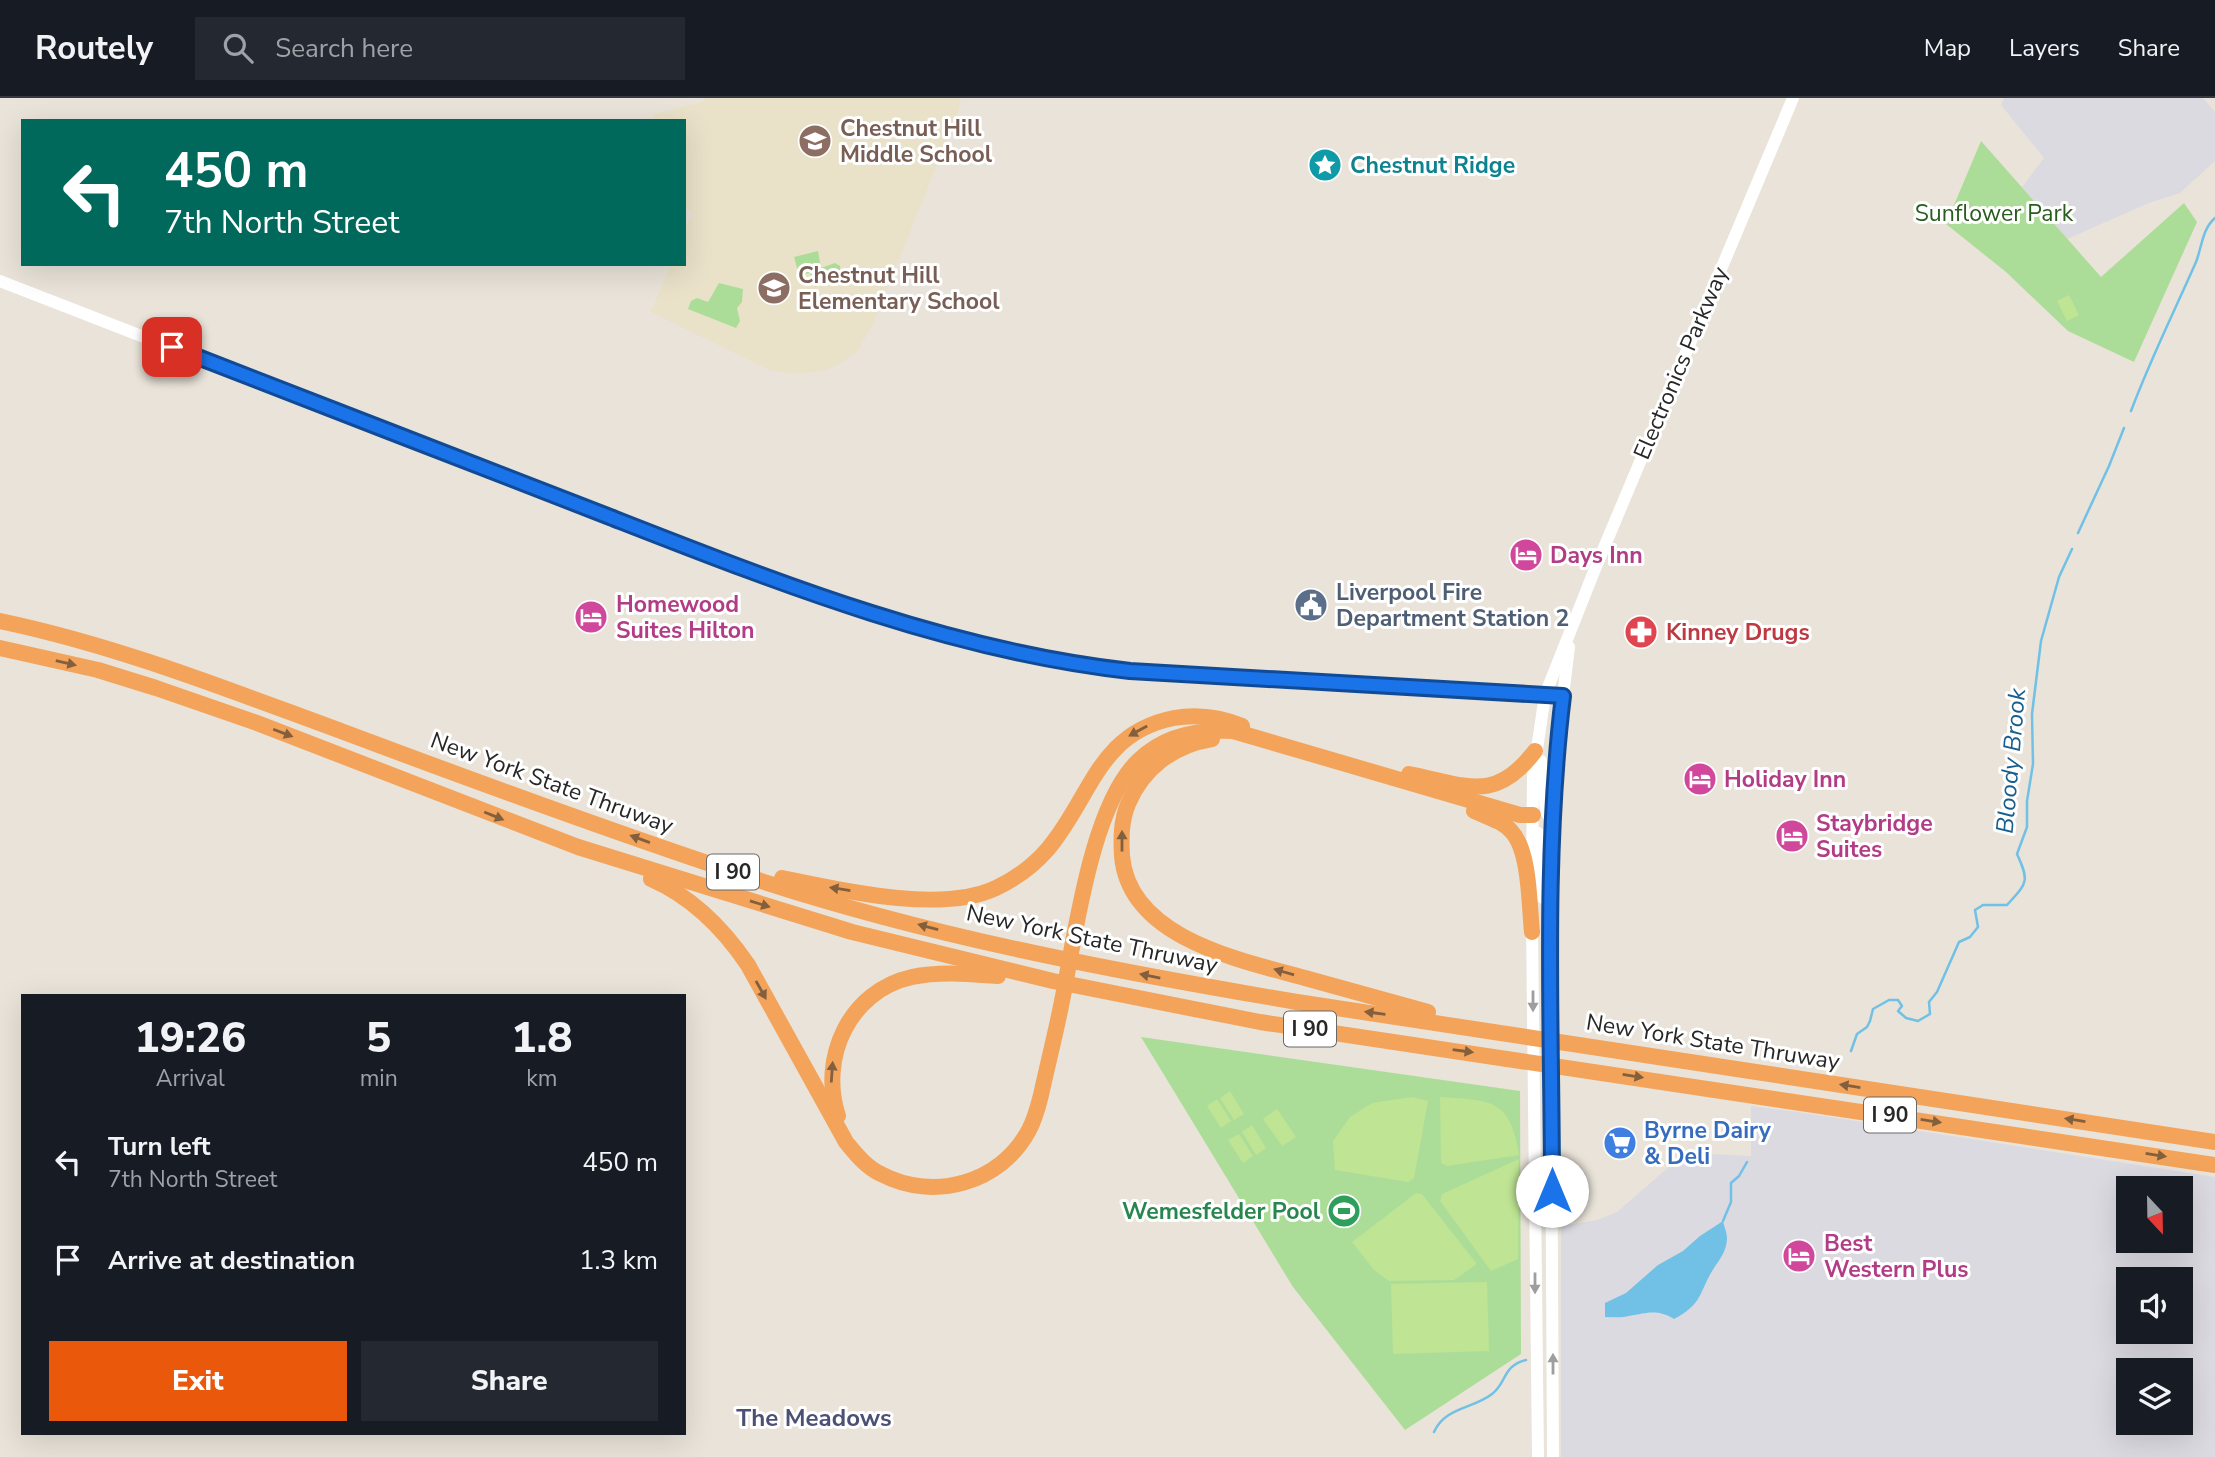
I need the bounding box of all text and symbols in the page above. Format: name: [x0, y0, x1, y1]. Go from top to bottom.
search box: [195, 17, 685, 80]
text: Routely: [35, 26, 153, 71]
icon: search: [219, 29, 257, 67]
text: Search here: [275, 31, 413, 66]
text: Map: [1924, 32, 1971, 64]
text: Layers: [2009, 32, 2080, 64]
text: Share: [2118, 32, 2180, 64]
place label: Chestnut Hill Middle School: [840, 113, 993, 170]
school or university icon: Chestnut Hill Middle School: [796, 122, 834, 160]
text: 450 m: [164, 137, 308, 204]
place icon: Chestnut Ridge: [1306, 146, 1344, 184]
icon: left: [49, 147, 140, 238]
place label: Chestnut Ridge: [1350, 150, 1515, 181]
park label: Sunflower Park: [1915, 198, 2074, 229]
text: 7th North Street: [164, 201, 399, 244]
place label: Chestnut Hill Elementary School: [798, 260, 1000, 317]
street label: Electronics Parkway: [1626, 262, 1736, 464]
school or university icon: Chestnut Hill Elementary School: [755, 269, 793, 307]
pin: [142, 317, 202, 377]
icon: arrive: [153, 328, 191, 366]
hotel icon: Days Inn: [1507, 536, 1545, 574]
place label: Days Inn: [1550, 540, 1643, 571]
place label: Liverpool Fire Department Station 2: [1336, 577, 1569, 634]
public building icon: Liverpool Fire Department Station 2: [1292, 586, 1330, 624]
place label: Homewood Suites Hilton: [616, 589, 754, 646]
hotel icon: Homewood Suites Hilton: [572, 598, 610, 636]
pharmacy icon: Kinney Drugs: [1622, 613, 1660, 651]
place label: Kinney Drugs: [1666, 617, 1810, 648]
one-way arrow: [56, 658, 78, 669]
water label: Bloody Brook: [1989, 686, 2033, 835]
street label: New York State Thruway: [426, 725, 678, 841]
one-way arrow: [1128, 725, 1148, 737]
one-way arrow: [272, 728, 293, 739]
hotel icon: Holiday Inn: [1681, 760, 1719, 798]
place label: Holiday Inn: [1724, 764, 1846, 795]
place label: Staybridge Suites: [1816, 808, 1933, 865]
one-way arrow: [484, 810, 505, 821]
hotel icon: Staybridge Suites: [1773, 817, 1811, 855]
one-way arrow: [1116, 830, 1128, 852]
one-way arrow: [630, 834, 651, 845]
road number: I 90: [707, 854, 759, 890]
one-way arrow: [829, 883, 851, 894]
street label: New York State Thruway: [963, 897, 1221, 981]
one-way arrow: [749, 899, 770, 909]
one-way arrow: [917, 922, 938, 932]
one-way arrow: [1272, 966, 1294, 977]
one-way arrow: [1139, 971, 1161, 982]
one-way arrow: [755, 980, 767, 999]
one-way arrow: [1527, 990, 1539, 1012]
street label: New York State Thruway: [1584, 1007, 1842, 1077]
one-way arrow: [1364, 1008, 1386, 1019]
text: 19:26: [134, 1010, 246, 1067]
text: 5: [366, 1010, 391, 1067]
text: 1.8: [511, 1010, 573, 1067]
road number: I 90: [1284, 1012, 1336, 1046]
one-way arrow: [1452, 1045, 1474, 1056]
one-way arrow: [827, 1061, 838, 1083]
text: Arrival: [156, 1063, 225, 1094]
text: min: [360, 1063, 398, 1094]
text: km: [526, 1063, 557, 1094]
one-way arrow: [1622, 1071, 1644, 1082]
one-way arrow: [1839, 1080, 1861, 1091]
road number: I 90: [1864, 1098, 1916, 1132]
place label: Byrne Dairy & Deli: [1644, 1115, 1772, 1172]
one-way arrow: [2064, 1115, 2086, 1126]
one-way arrow: [1920, 1116, 1942, 1127]
supermarket icon: Byrne Dairy & Deli: [1601, 1124, 1639, 1162]
text: Turn left: [108, 1129, 211, 1164]
icon: left: [49, 1143, 87, 1181]
text: 450 m: [582, 1145, 658, 1180]
one-way arrow: [2145, 1150, 2167, 1161]
position arrow: [1515, 1154, 1589, 1228]
text: 7th North Street: [108, 1164, 277, 1195]
north arrow: [2116, 1176, 2193, 1253]
map controls: [2116, 1176, 2193, 1435]
sports icon: Wemesfelder Pool: [1325, 1192, 1363, 1230]
place label: Wemesfelder Pool: [1122, 1196, 1321, 1227]
place label: Best Western Plus: [1824, 1228, 1968, 1285]
hotel icon: Best Western Plus: [1780, 1237, 1818, 1275]
icon: arrive: [49, 1241, 87, 1279]
text: Arrive at destination: [108, 1243, 355, 1278]
text: 1.3 km: [579, 1243, 658, 1278]
button: sound: [2116, 1267, 2193, 1344]
one-way arrow: [1529, 1272, 1541, 1294]
button: Exit: [49, 1341, 347, 1421]
button: Share: [361, 1341, 658, 1421]
one-way arrow: [1547, 1353, 1559, 1375]
button: layers: [2116, 1358, 2193, 1435]
district label: The Meadows: [736, 1402, 892, 1434]

